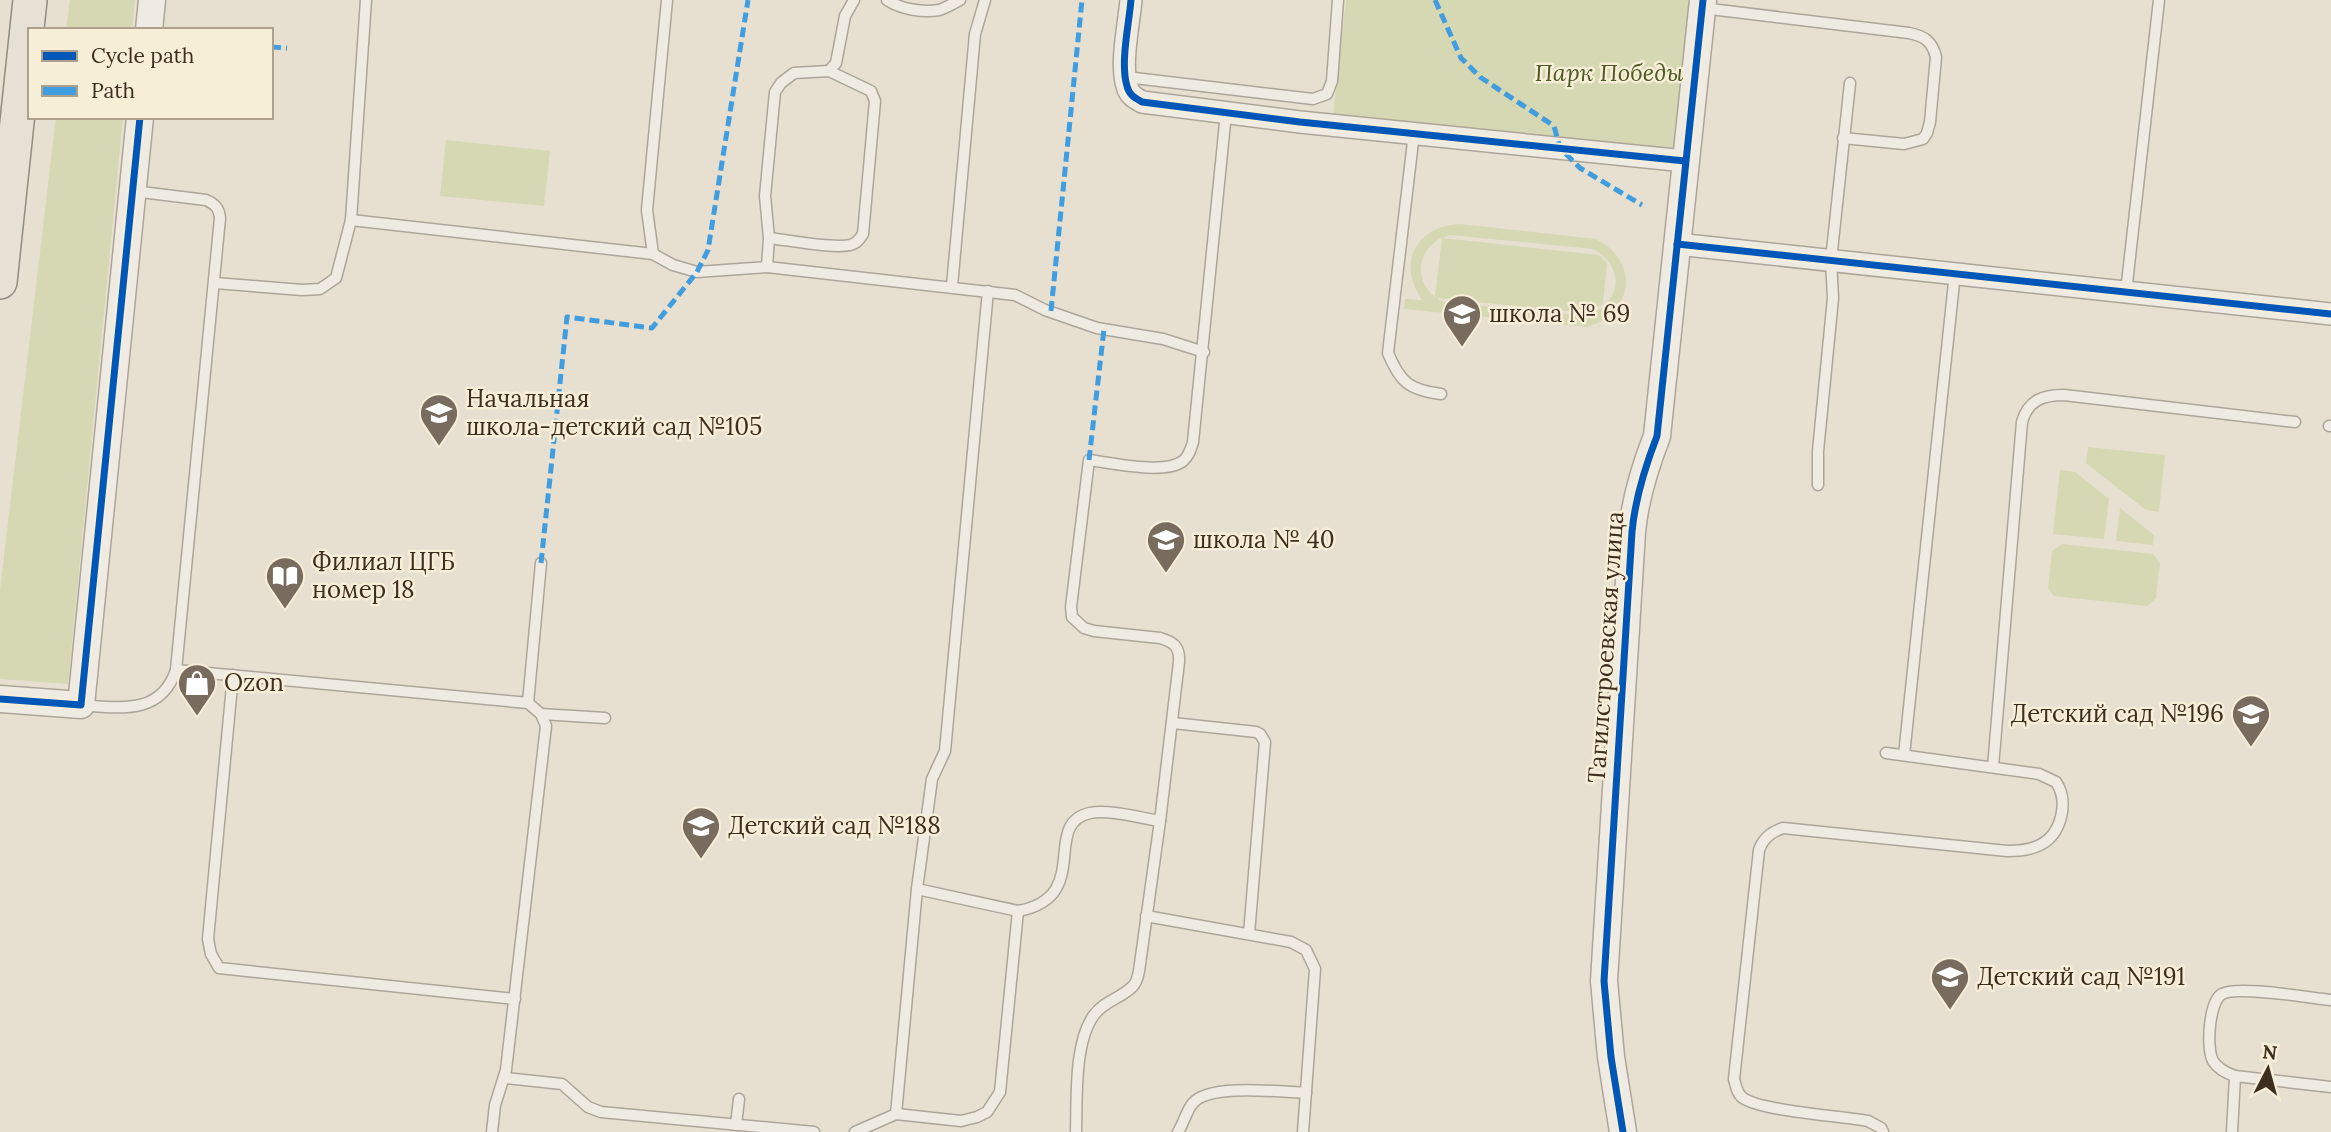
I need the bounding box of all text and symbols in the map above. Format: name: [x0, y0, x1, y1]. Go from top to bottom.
legend: [28, 28, 273, 119]
text: Cycle path: [91, 42, 194, 69]
park label: Парк Победы: [1535, 57, 1683, 88]
text: Path: [91, 77, 135, 104]
school or university icon: школа № 69: [1441, 293, 1483, 348]
place label: школа № 69: [1489, 298, 1630, 329]
place label: Начальная школа-детский сад №105: [466, 383, 762, 442]
school or university icon: Начальная школа-детский сад №105: [418, 392, 460, 447]
street label: Тагилстроевская улица: [1581, 510, 1630, 784]
school or university icon: школа № 40: [1145, 519, 1187, 574]
place label: школа № 40: [1193, 524, 1335, 555]
place label: Филиал ЦГБ номер 18: [312, 546, 455, 605]
library icon: Филиал ЦГБ номер 18: [264, 555, 306, 610]
shop icon: Ozon: [176, 662, 218, 717]
place label: Ozon: [224, 667, 284, 698]
school or university icon: Детский сад №196: [2230, 693, 2272, 748]
place label: Детский сад №196: [2011, 698, 2224, 729]
school or university icon: Детский сад №188: [680, 805, 722, 860]
place label: Детский сад №188: [728, 810, 941, 841]
school or university icon: Детский сад №191: [1929, 956, 1971, 1011]
place label: Детский сад №191: [1977, 961, 2185, 992]
north arrow: [2233, 1034, 2303, 1104]
text: N: [2261, 1039, 2279, 1065]

